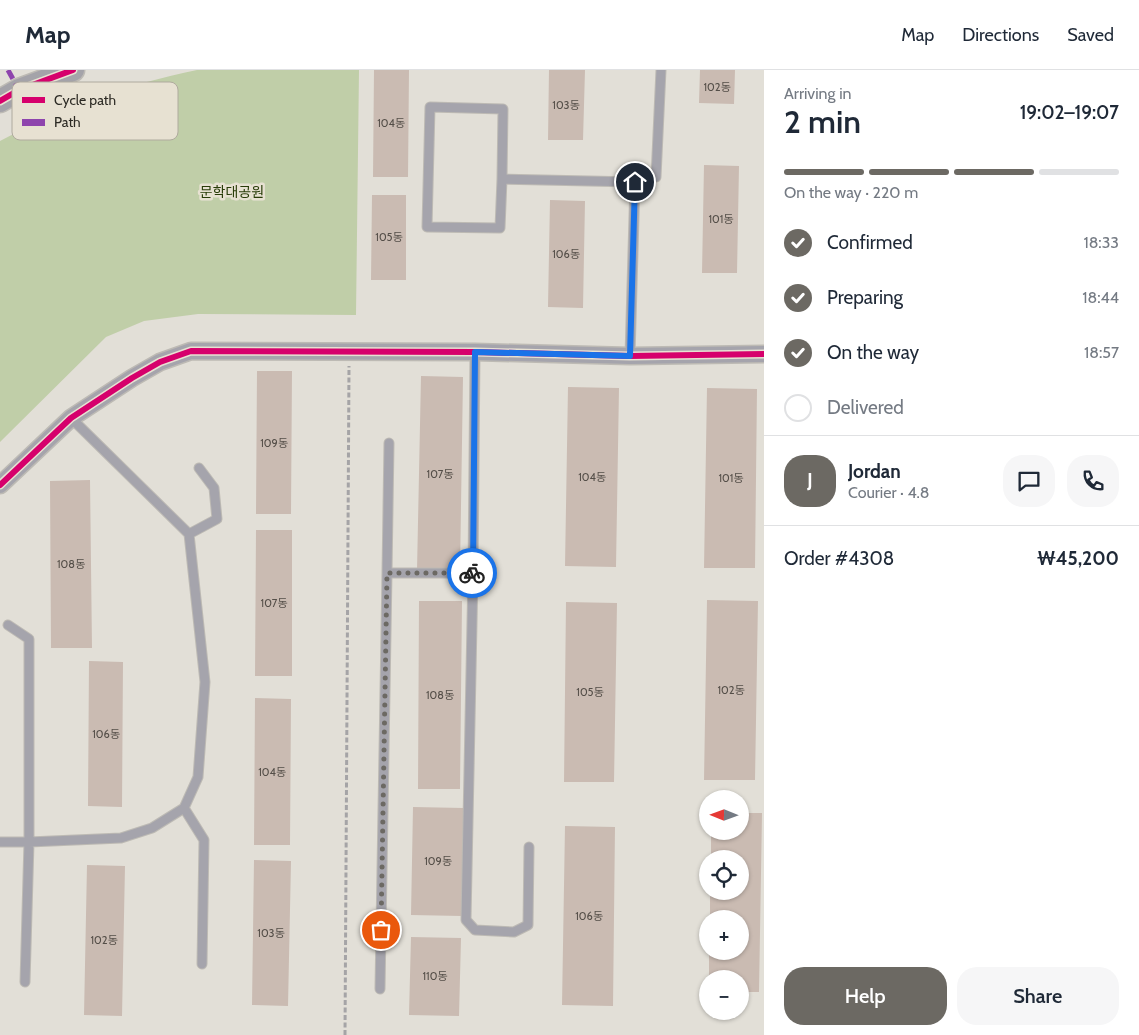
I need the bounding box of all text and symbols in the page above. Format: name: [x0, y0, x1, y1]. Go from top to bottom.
text: Map: [25, 20, 71, 49]
text: Map: [901, 24, 934, 46]
text: Directions: [962, 24, 1039, 46]
text: Saved: [1067, 24, 1114, 46]
house number: 102동: [703, 80, 731, 94]
legend: [12, 82, 178, 140]
text: Arriving in: [784, 84, 851, 103]
text: Cycle path: [54, 91, 116, 109]
house number: 103동: [552, 98, 580, 112]
text: 19:02–19:07: [1020, 101, 1119, 124]
text: 2 min: [784, 102, 861, 141]
text: Path: [54, 113, 81, 131]
house number: 104동: [377, 116, 405, 130]
pin: [614, 161, 656, 203]
icon: home: [621, 168, 649, 196]
park label: 문학대공원: [200, 183, 264, 201]
text: On the way · 220 m: [784, 183, 918, 202]
house number: 101동: [709, 212, 733, 226]
icon: check: [784, 229, 812, 257]
house number: 105동: [375, 230, 403, 244]
text: Confirmed: [827, 231, 913, 254]
text: 18:33: [1083, 233, 1119, 252]
house number: 106동: [552, 247, 580, 261]
icon: check: [784, 284, 812, 312]
text: Preparing: [827, 286, 903, 309]
text: 18:44: [1082, 288, 1119, 307]
icon: check: [784, 339, 812, 367]
text: On the way: [827, 341, 919, 364]
text: 18:57: [1084, 343, 1119, 362]
text: Delivered: [827, 396, 904, 419]
house number: 109동: [260, 436, 288, 450]
button: chat: [1003, 455, 1055, 507]
button: phone: [1067, 455, 1119, 507]
text: Jordan: [848, 460, 901, 483]
house number: 107동: [427, 467, 453, 481]
text: J: [807, 469, 813, 492]
house number: 104동: [578, 470, 606, 484]
house number: 101동: [719, 471, 743, 485]
text: Courier · 4.8: [848, 483, 930, 502]
text: Order #4308: [784, 547, 894, 570]
text: ₩45,200: [1037, 547, 1119, 570]
courier: [447, 548, 497, 598]
house number: 108동: [57, 557, 85, 571]
icon: bike: [458, 559, 486, 587]
house number: 107동: [261, 596, 287, 610]
house number: 102동: [717, 683, 745, 697]
house number: 105동: [576, 685, 604, 699]
house number: 108동: [426, 688, 454, 702]
house number: 106동: [92, 727, 120, 741]
house number: 104동: [258, 765, 286, 779]
north arrow: [699, 790, 749, 840]
map controls: [699, 790, 749, 1020]
button: locate: [699, 850, 749, 900]
house number: 109동: [424, 854, 452, 868]
pin: [360, 909, 402, 951]
house number: 106동: [575, 909, 603, 923]
button: +: [699, 910, 749, 960]
icon: bag: [367, 916, 395, 944]
house number: 103동: [257, 926, 285, 940]
house number: 102동: [90, 933, 118, 947]
button: Help: [784, 967, 947, 1025]
button: Share: [957, 967, 1119, 1025]
house number: 110동: [423, 969, 447, 983]
button: −: [699, 970, 749, 1020]

